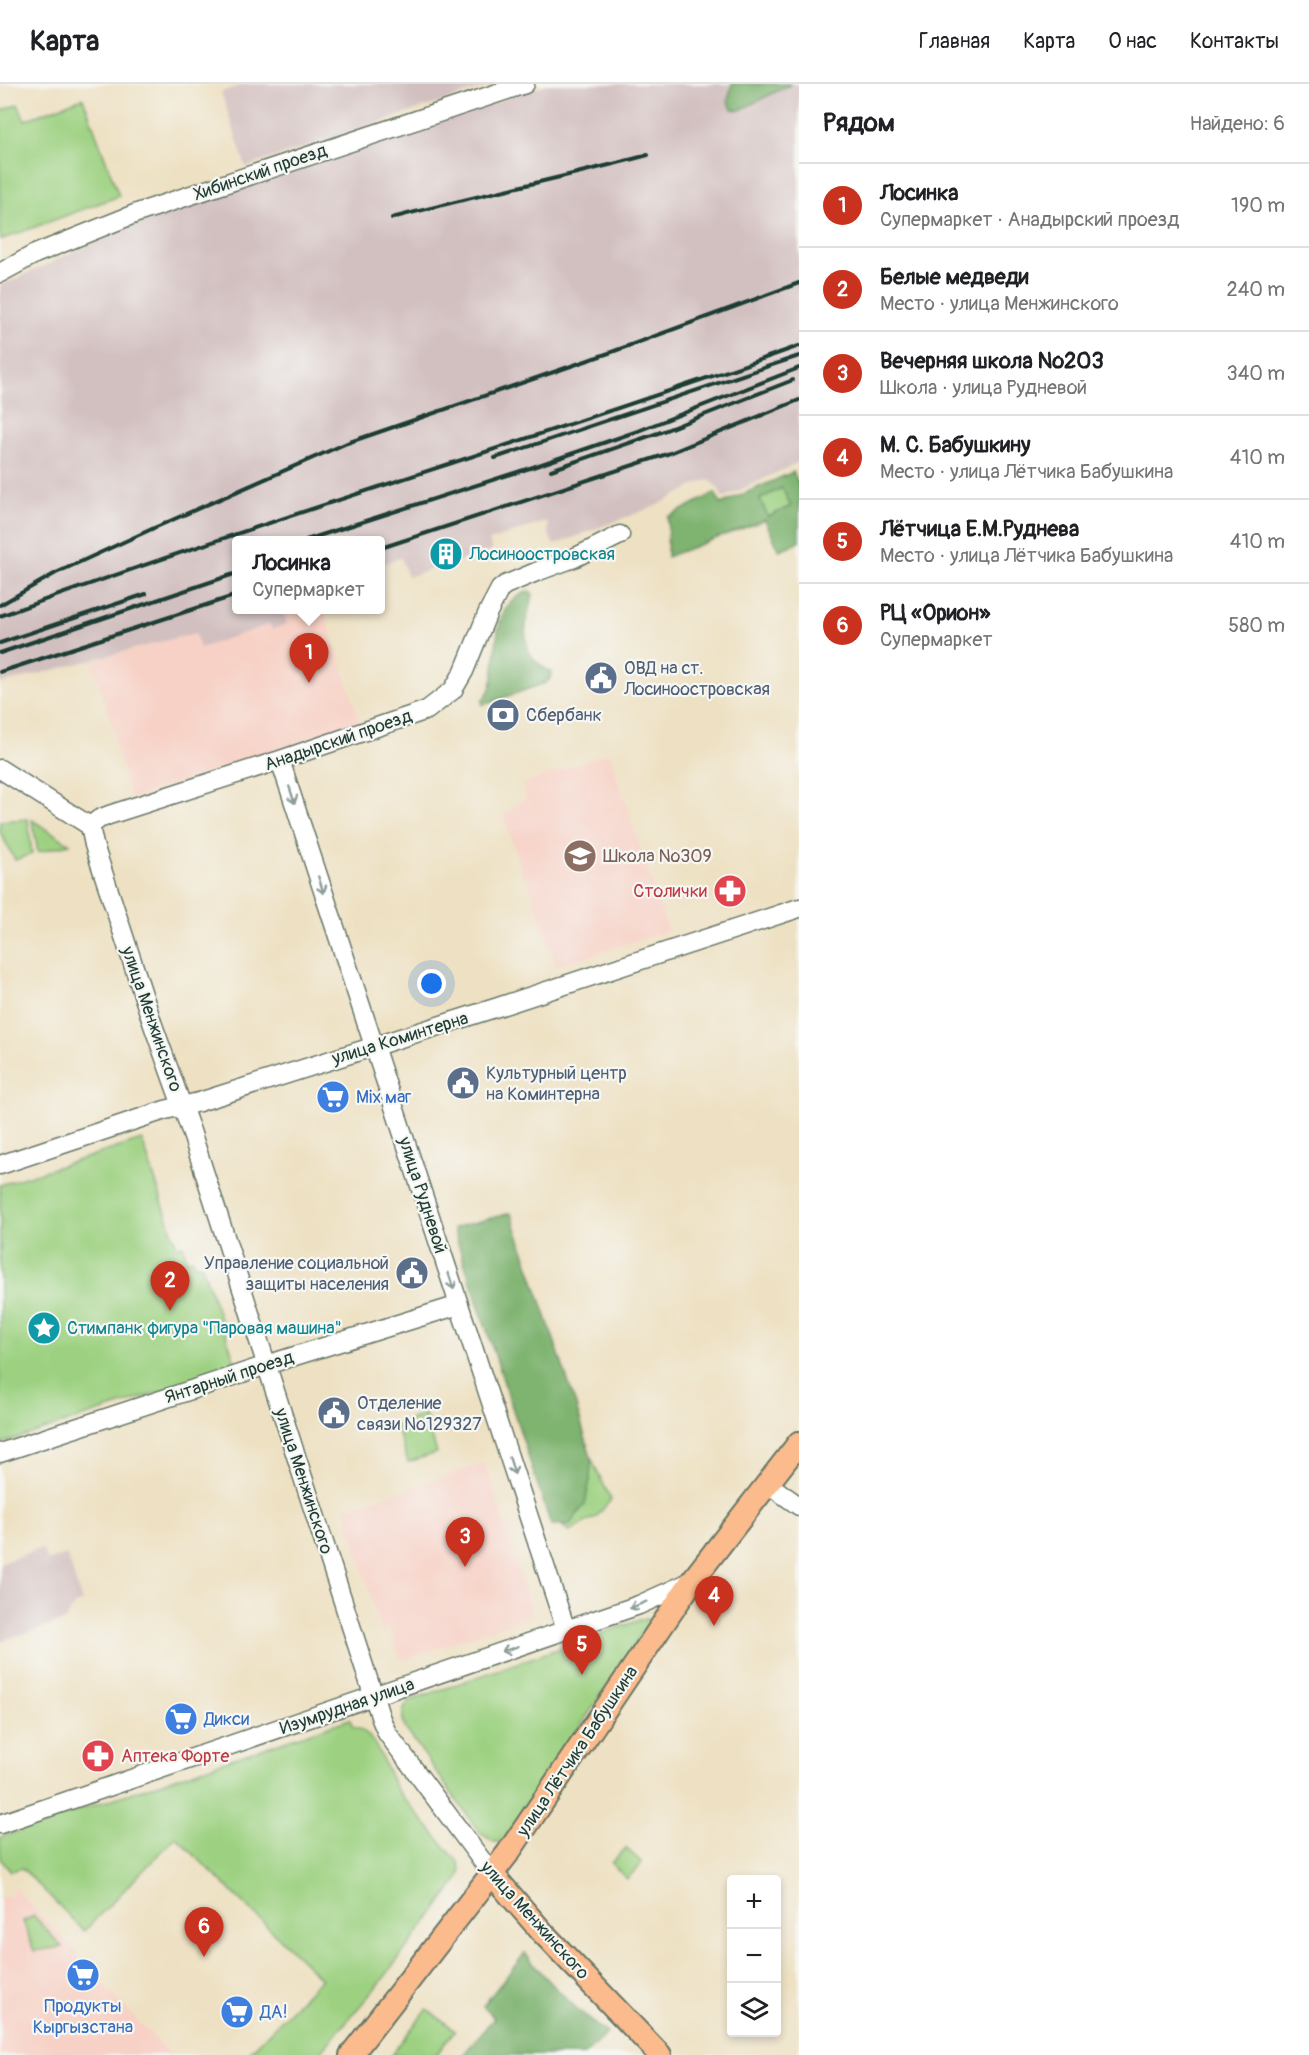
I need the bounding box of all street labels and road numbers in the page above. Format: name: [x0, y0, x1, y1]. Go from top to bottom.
street label: Хибинский проезд: [190, 139, 330, 206]
street label: Анадырский проезд: [261, 704, 415, 777]
street label: улица Менжинского: [116, 943, 187, 1095]
street label: улица Коминтерна: [328, 1007, 471, 1070]
street label: улица Рудневой: [393, 1133, 452, 1256]
street label: Янтарный проезд: [162, 1346, 297, 1409]
street label: улица Менжинского: [269, 1404, 338, 1557]
street label: улица Лётчика Бабушкина: [511, 1662, 643, 1842]
street label: Изумрудная улица: [277, 1673, 417, 1740]
street label: улица Менжинского: [475, 1855, 594, 1985]

